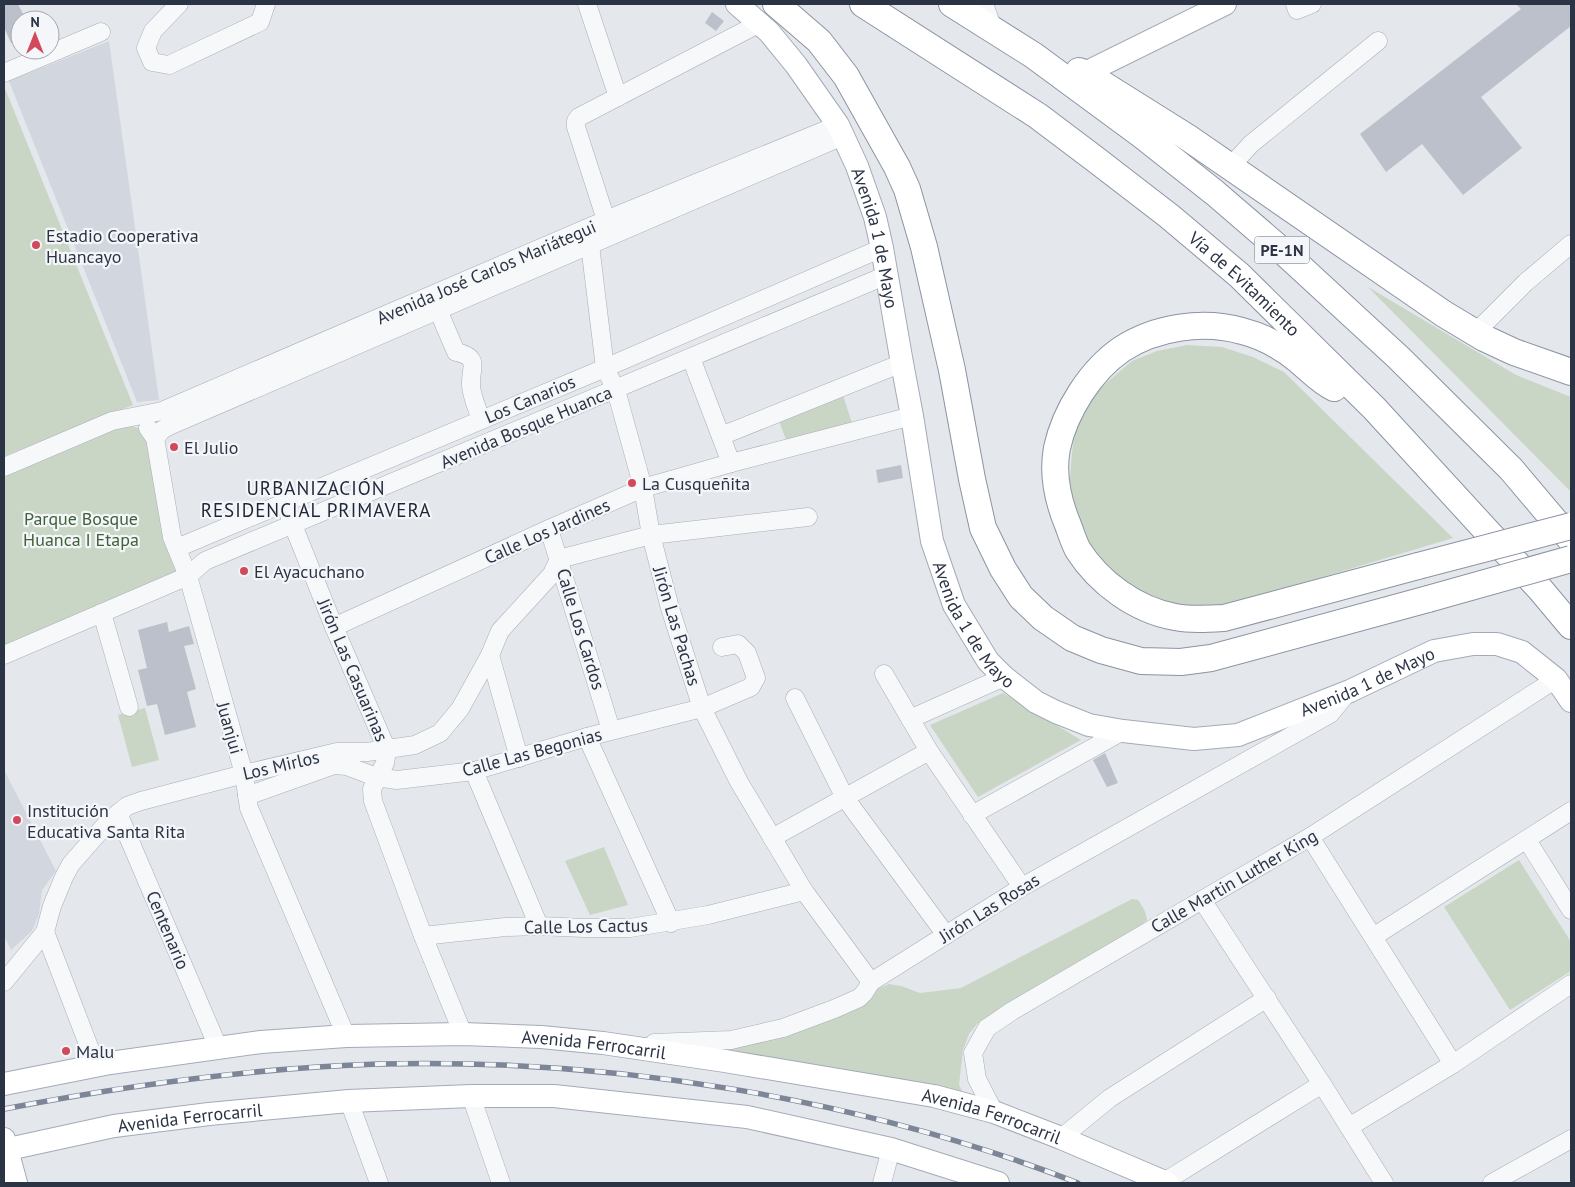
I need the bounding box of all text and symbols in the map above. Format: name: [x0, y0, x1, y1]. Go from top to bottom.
north arrow: [10, 10, 60, 60]
text: N: [30, 13, 40, 31]
street label: Avenida 1 de Mayo: [847, 164, 904, 310]
street label: Avenida José Carlos Mariátegui: [373, 214, 599, 329]
place label: Estadio Cooperativa Huancayo: [46, 224, 199, 268]
street label: Vía de Evitamiento: [1183, 226, 1305, 341]
road number: PE-1N: [1254, 236, 1310, 264]
marker: Estadio Cooperativa Huancayo: [30, 239, 42, 251]
street label: Los Canarios: [481, 370, 579, 428]
street label: Avenida Bosque Huanca: [437, 380, 615, 474]
place label: El Julio: [184, 436, 238, 459]
marker: El Julio: [168, 441, 180, 453]
place label: La Cusqueñita: [642, 472, 750, 495]
district label: URBANIZACIÓN RESIDENCIAL PRIMAVERA: [201, 476, 431, 522]
marker: La Cusqueñita: [626, 477, 638, 489]
street label: Calle Los Jardines: [481, 493, 613, 569]
park label: Parque Bosque Huanca I Etapa: [23, 507, 139, 551]
street label: Avenida 1 de Mayo: [928, 558, 1020, 693]
place label: El Ayacuchano: [254, 560, 365, 583]
street label: Jirón Las Pachas: [648, 563, 706, 688]
marker: El Ayacuchano: [238, 565, 250, 577]
street label: Calle Los Cardos: [552, 566, 610, 692]
street label: Jirón Las Casuarinas: [312, 594, 394, 745]
street label: Avenida 1 de Mayo: [1297, 641, 1438, 721]
street label: Juanjui: [211, 698, 248, 757]
street label: Calle Las Begonias: [460, 722, 604, 782]
street label: Los Mirlos: [240, 745, 322, 785]
place label: Institución Educativa Santa Rita: [27, 799, 185, 843]
marker: Institución Educativa Santa Rita: [11, 814, 23, 826]
street label: Calle Martin Luther King: [1147, 824, 1321, 938]
street label: Jirón Las Rosas: [934, 868, 1044, 949]
street label: Centenario: [141, 887, 195, 973]
street label: Calle Los Cactus: [524, 913, 648, 939]
street label: Avenida Ferrocarril: [521, 1025, 668, 1064]
place label: Malu: [76, 1040, 114, 1063]
marker: Malu: [60, 1045, 72, 1057]
street label: Avenida Ferrocarril: [920, 1083, 1065, 1149]
street label: Avenida Ferrocarril: [116, 1098, 264, 1137]

